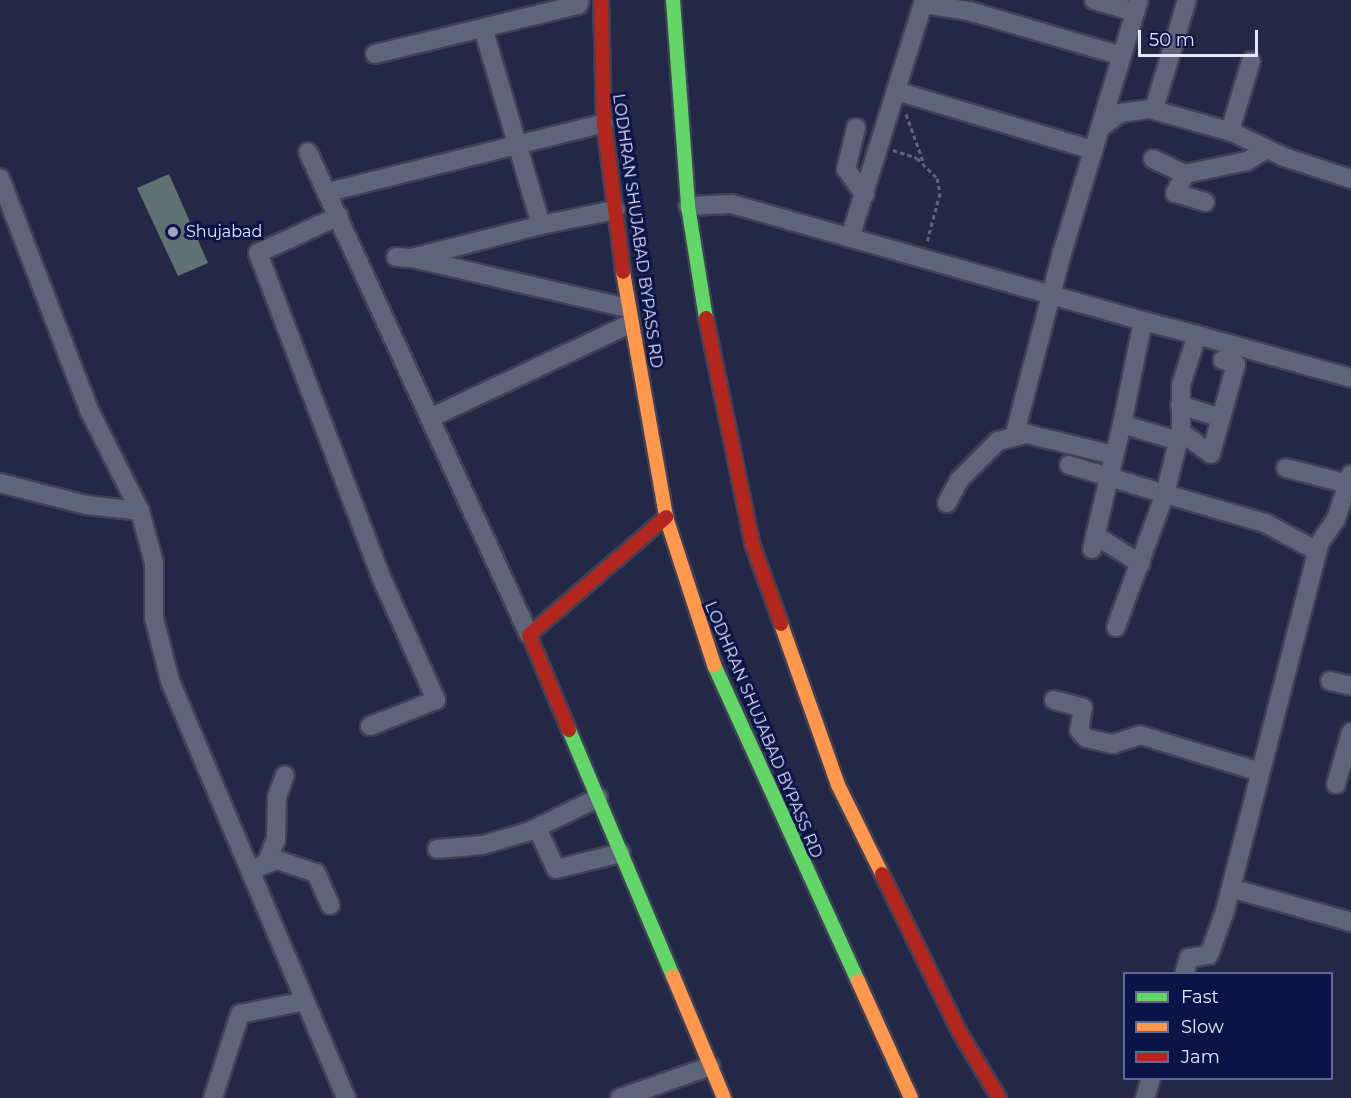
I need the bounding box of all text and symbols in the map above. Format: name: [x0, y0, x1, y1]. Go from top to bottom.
scale bar: [1141, 18, 1261, 56]
text: 50 m: [1149, 29, 1195, 51]
street label: LODHRAN SHUJABAD BYPASS RD: [608, 93, 666, 369]
place label: Shujabad: [186, 222, 262, 242]
marker: Shujabad: [164, 223, 182, 241]
street label: LODHRAN SHUJABAD BYPASS RD: [700, 599, 826, 861]
legend: [1123, 972, 1333, 1080]
text: Fast: [1181, 986, 1219, 1008]
text: Slow: [1181, 1016, 1224, 1038]
text: Jam: [1181, 1046, 1220, 1068]

